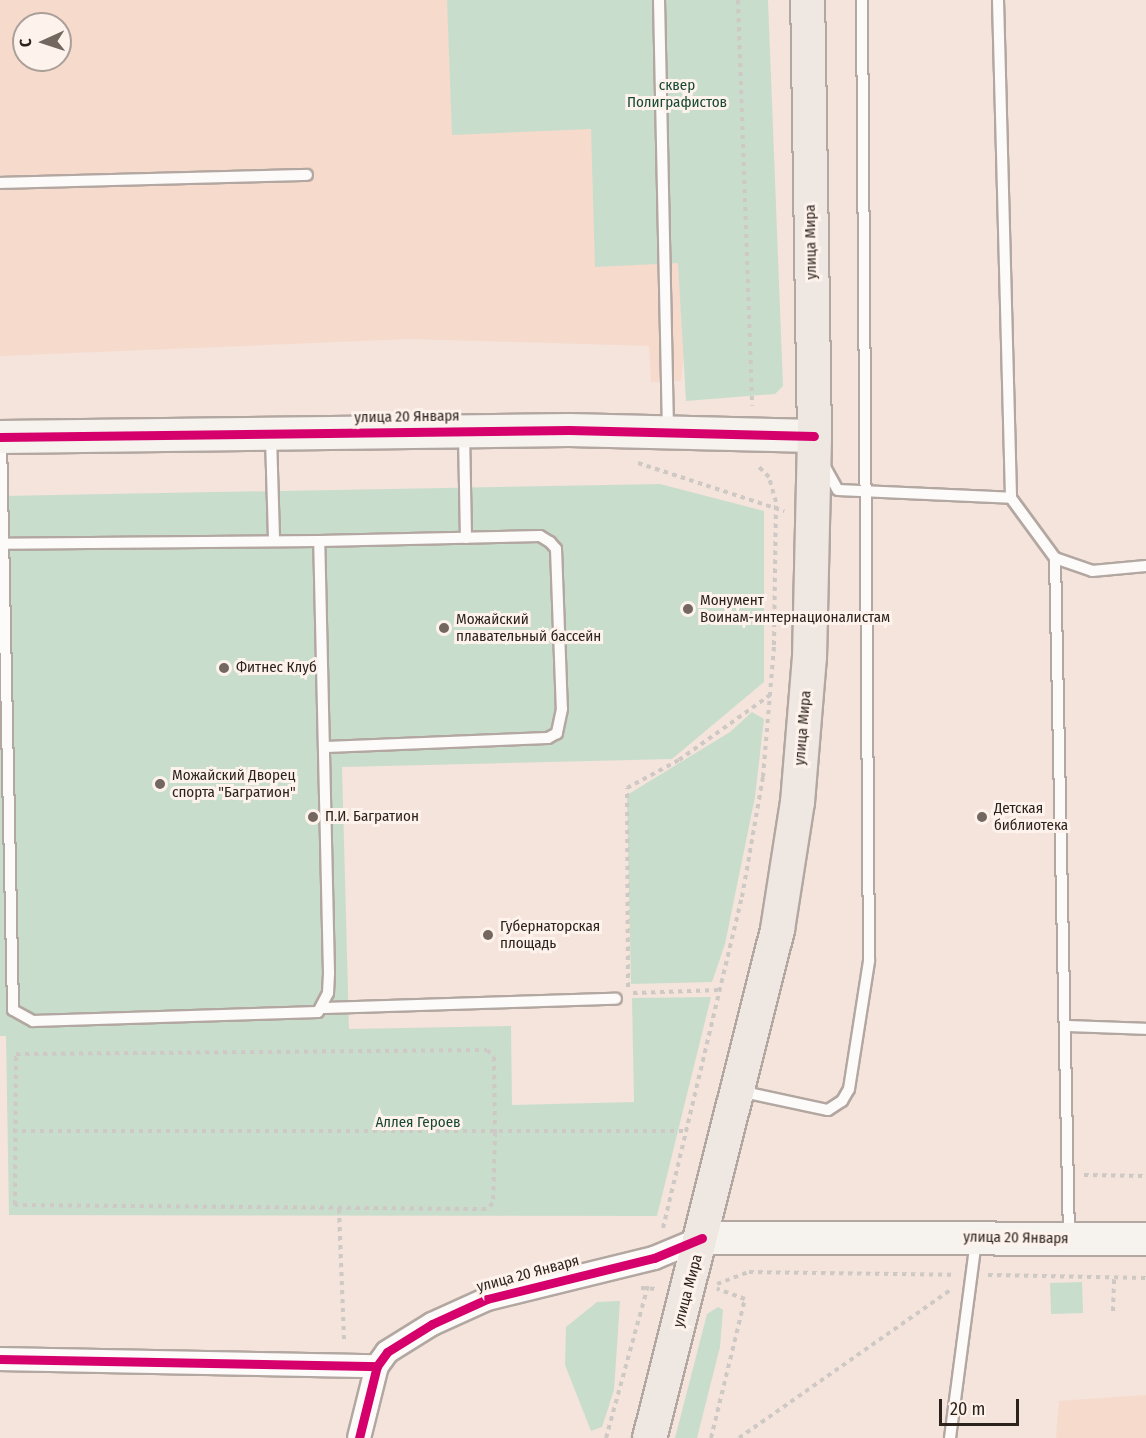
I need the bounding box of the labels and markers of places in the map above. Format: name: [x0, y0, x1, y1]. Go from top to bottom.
place label: Монумент Воинам-интернационалистам: [700, 591, 890, 626]
marker: Монумент Воинам-интернационалистам: [681, 602, 695, 616]
place label: Можайский плавательный бассейн: [456, 610, 601, 645]
marker: Можайский плавательный бассейн: [437, 621, 451, 635]
place label: Фитнес Клуб: [236, 659, 317, 677]
marker: Фитнес Клуб: [217, 661, 231, 675]
place label: Можайский Дворец спорта "Багратион": [172, 766, 296, 801]
marker: Можайский Дворец спорта "Багратион": [153, 777, 167, 791]
place label: Детская библиотека: [994, 799, 1068, 834]
place label: П.И. Багратион: [325, 808, 419, 826]
marker: П.И. Багратион: [306, 810, 320, 824]
marker: Детская библиотека: [975, 810, 989, 824]
place label: Губернаторская площадь: [500, 917, 600, 952]
marker: Губернаторская площадь: [481, 928, 495, 942]

